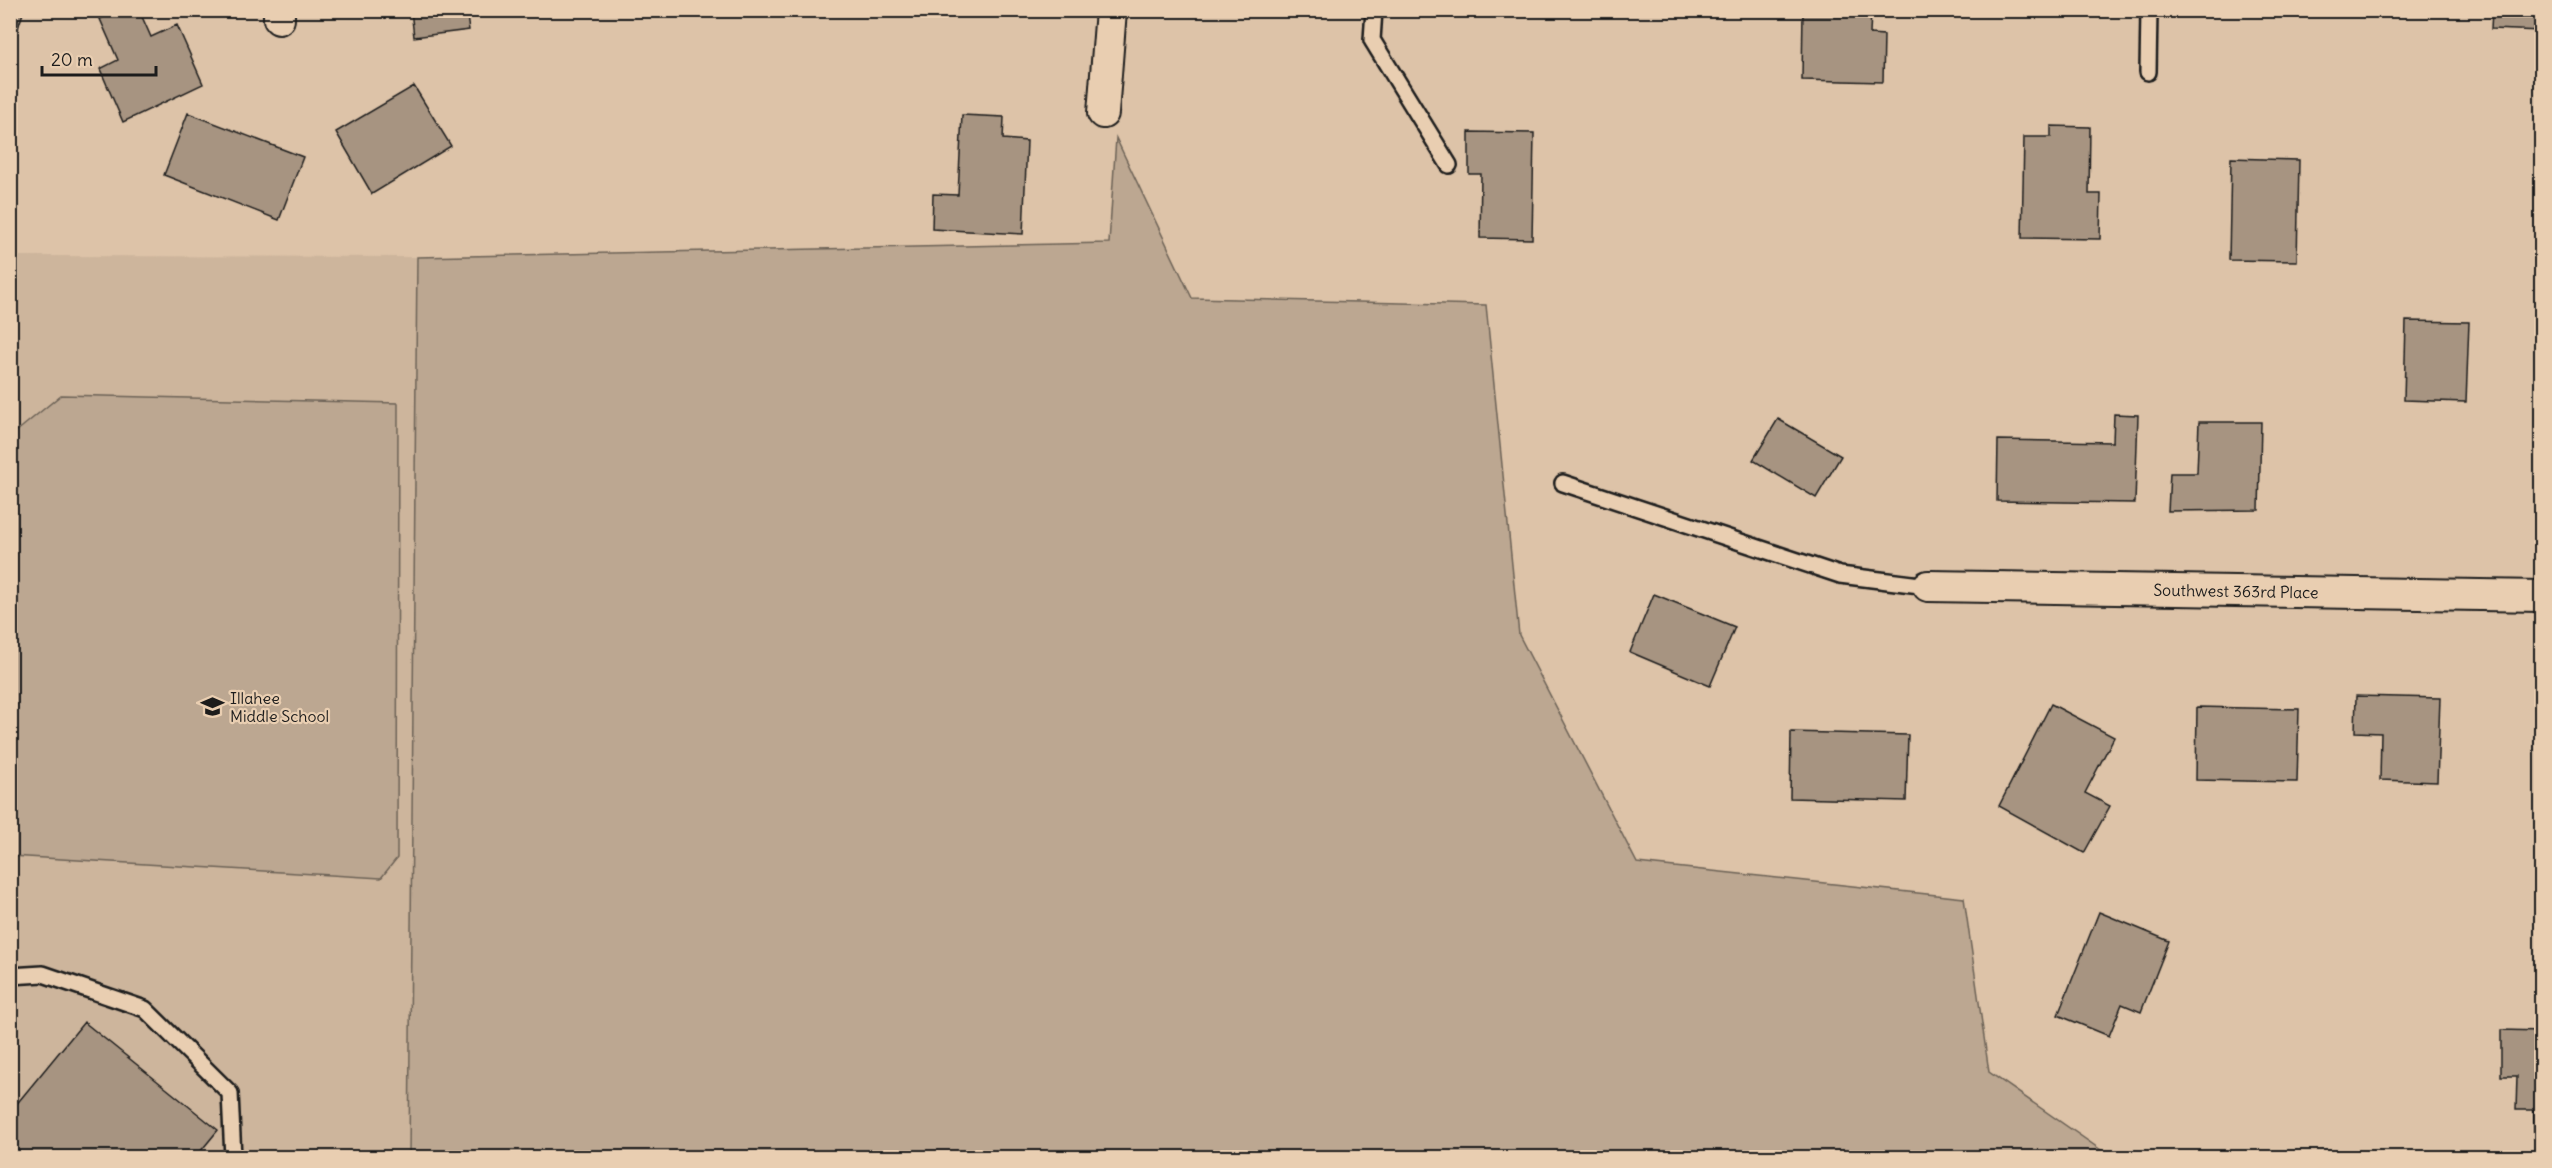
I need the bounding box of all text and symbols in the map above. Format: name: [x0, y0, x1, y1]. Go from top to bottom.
scale bar: [42, 39, 156, 77]
text: 20 m: [51, 48, 93, 71]
street label: Southwest 363rd Place: [2153, 580, 2319, 602]
place label: Illahee Middle School: [230, 688, 329, 726]
school or university icon: Illahee Middle School: [199, 694, 225, 720]

